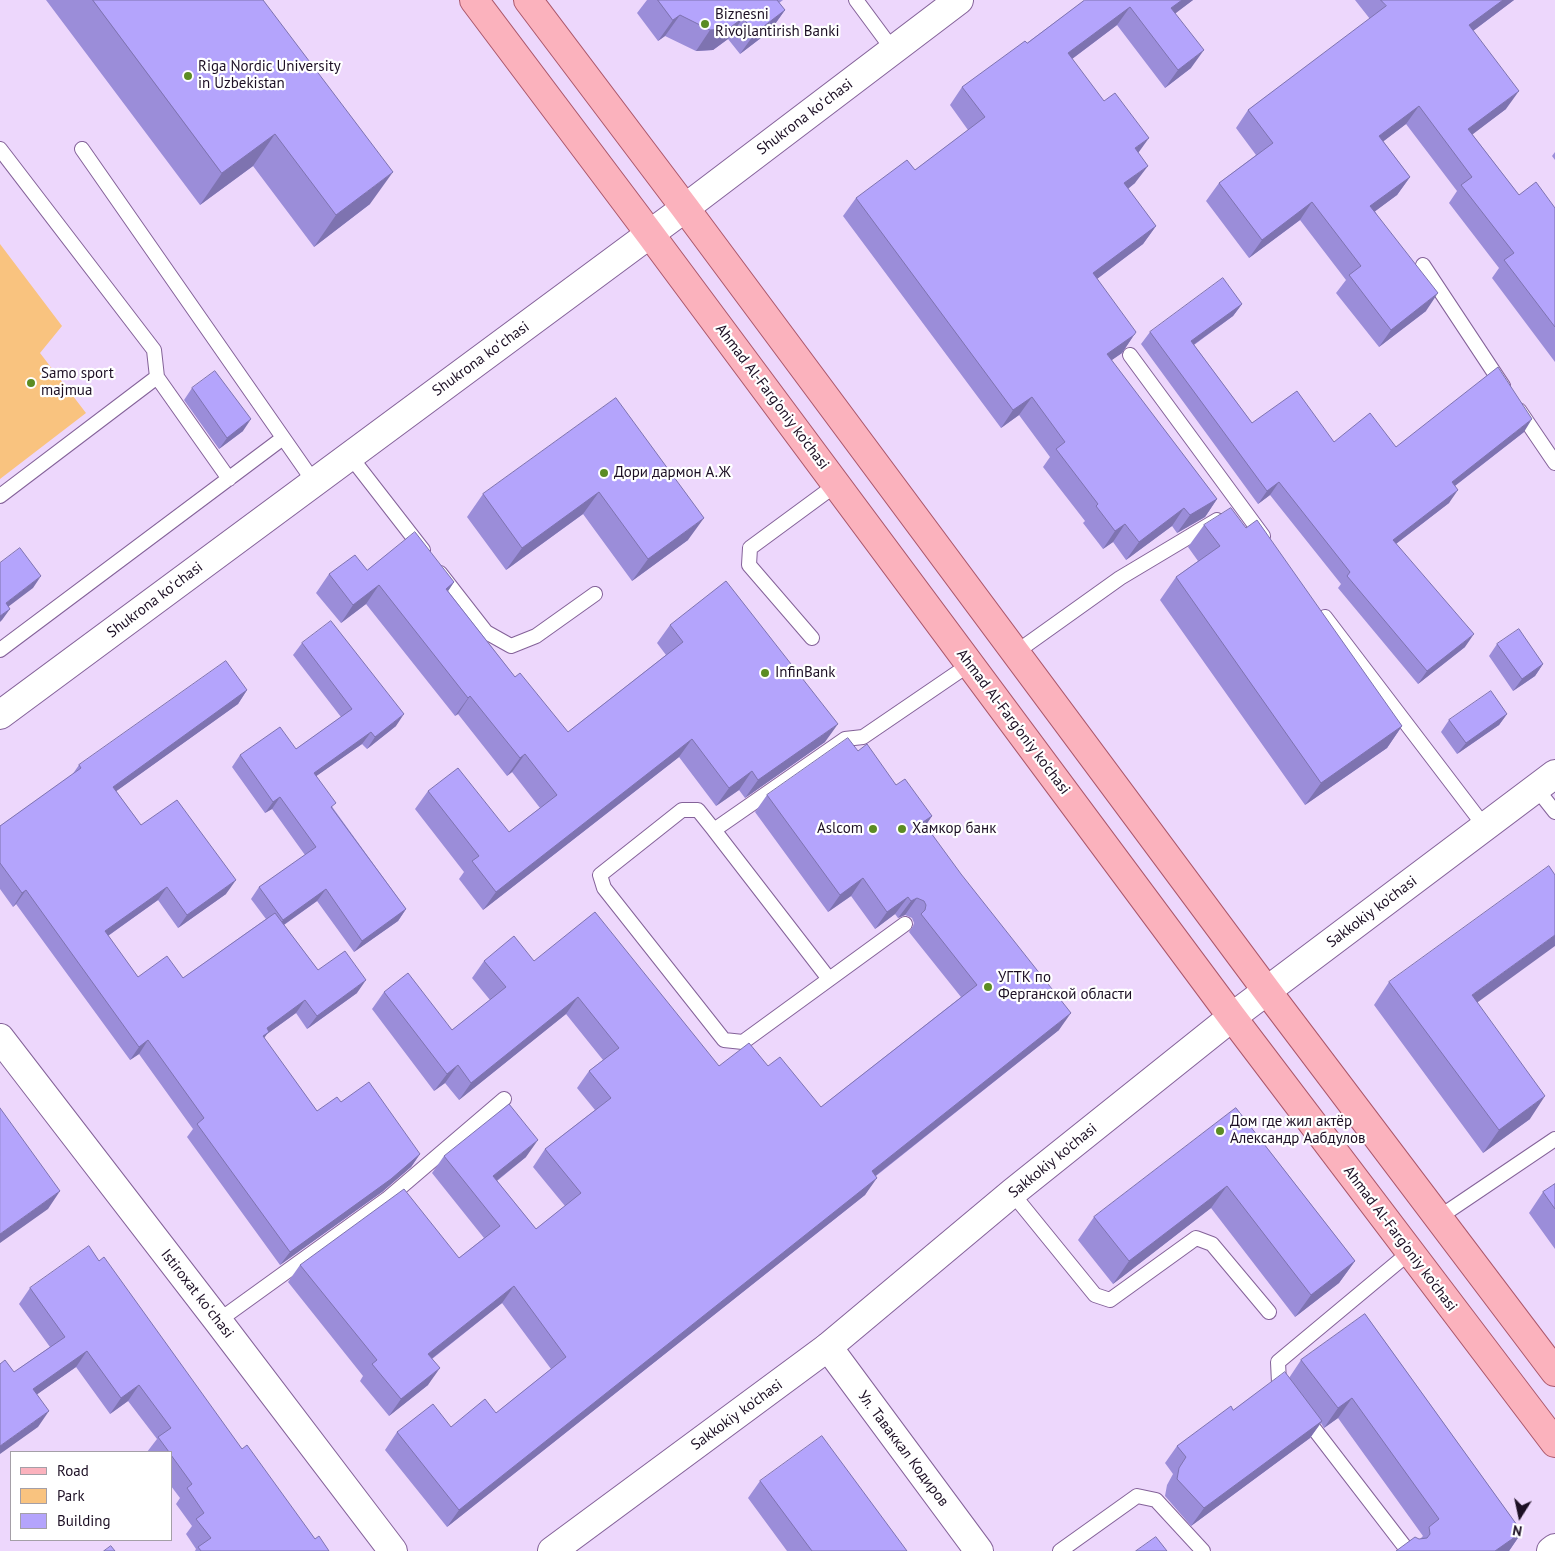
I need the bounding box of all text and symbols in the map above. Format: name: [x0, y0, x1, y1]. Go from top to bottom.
place label: Biznesni Rivojlantirish Banki: [715, 6, 839, 41]
marker: Biznesni Rivojlantirish Banki: [699, 18, 711, 30]
place label: Riga Nordic University in Uzbekistan: [198, 58, 341, 93]
marker: Riga Nordic University in Uzbekistan: [182, 70, 194, 82]
street label: Shukrona koʻchasi: [754, 75, 856, 159]
street label: Shukrona koʻchasi: [429, 318, 533, 400]
street label: Ahmad Al-Farg'oniy ko'chasi: [711, 321, 833, 473]
place label: Samo sport majmua: [41, 365, 114, 400]
marker: Samo sport majmua: [25, 377, 37, 389]
place label: Дори дармон А.Ж: [614, 464, 731, 482]
marker: Дори дармон А.Ж: [598, 467, 610, 479]
street label: Shukrona koʻchasi: [104, 558, 206, 642]
street label: Ahmad Al-Farg'oniy ko'chasi: [952, 646, 1074, 798]
place label: InfinBank: [775, 664, 835, 682]
marker: InfinBank: [759, 667, 771, 679]
place label: Aslcom: [817, 820, 863, 838]
place label: Хамкор банк: [912, 820, 996, 838]
marker: Aslcom: [867, 823, 879, 835]
marker: Хамкор банк: [896, 823, 908, 835]
street label: Sakkokiy ko'chasi: [1323, 872, 1421, 952]
place label: УГТК по Ферганской области: [998, 969, 1132, 1004]
marker: УГТК по Ферганской области: [982, 981, 994, 993]
place label: Дом где жил актёр Александр Аабдулов: [1230, 1113, 1366, 1148]
street label: Sakkokiy ko'chasi: [1005, 1120, 1101, 1202]
marker: Дом где жил актёр Александр Аабдулов: [1214, 1125, 1226, 1137]
street label: Ahmad Al-Farg'oniy ko'chasi: [1339, 1163, 1461, 1315]
street label: Istiroxat koʻchasi: [157, 1246, 237, 1342]
street label: Sakkokiy ko'chasi: [688, 1376, 786, 1454]
street label: Ул. Таваккал Кодиров: [854, 1388, 952, 1510]
legend: [10, 1451, 172, 1541]
text: Road: [57, 1461, 89, 1480]
text: Park: [57, 1486, 85, 1505]
north arrow: [1495, 1491, 1545, 1541]
text: Building: [57, 1511, 111, 1530]
text: N: [1511, 1521, 1523, 1540]

